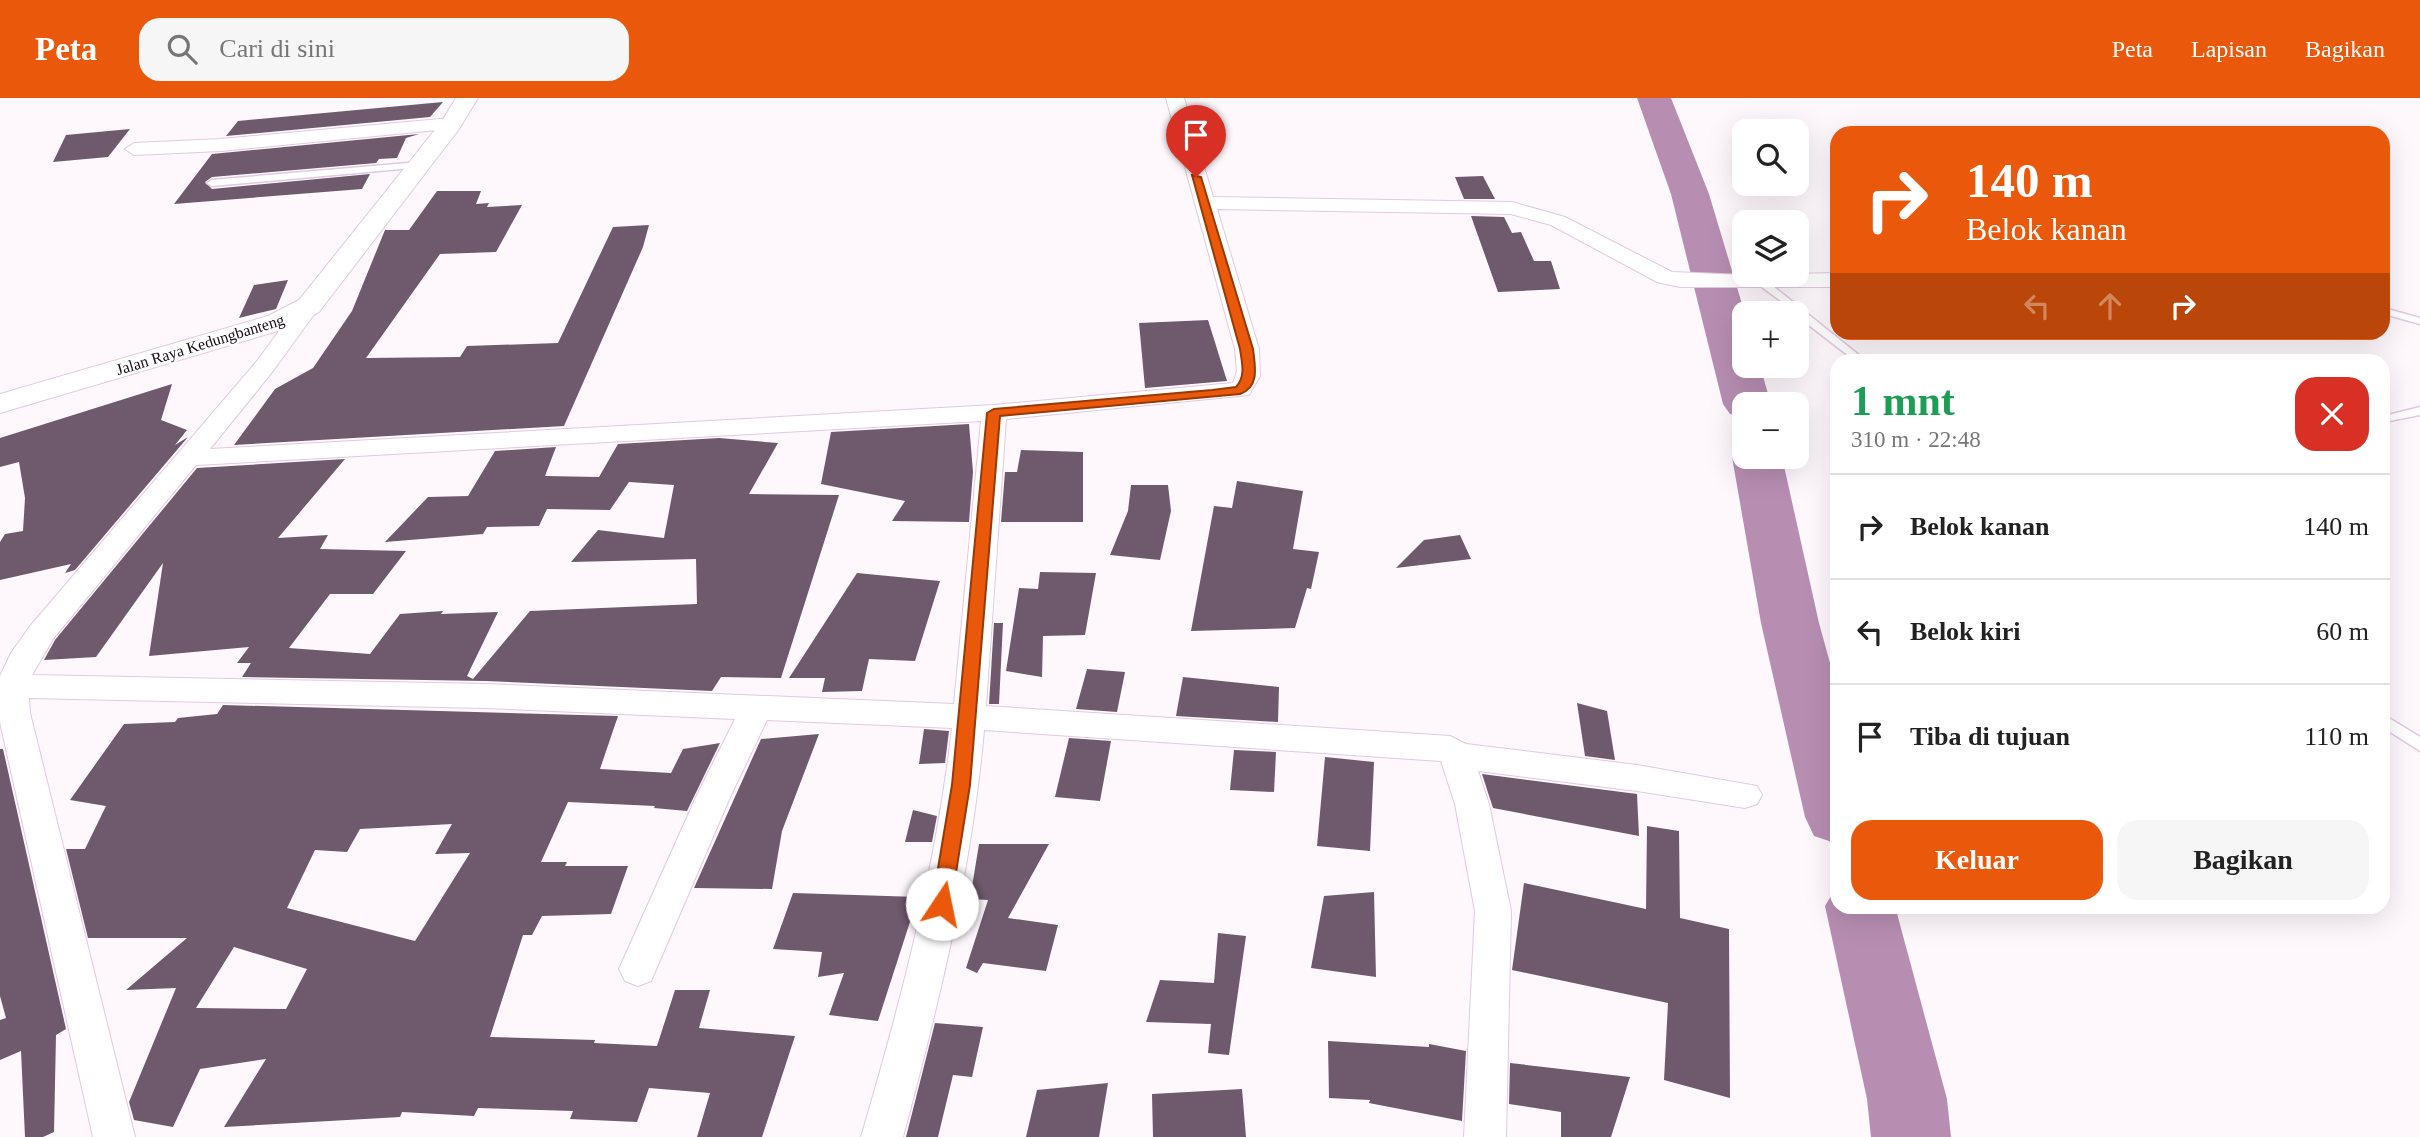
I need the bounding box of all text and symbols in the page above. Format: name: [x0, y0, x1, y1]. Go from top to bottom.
search box: [139, 18, 629, 81]
icon: search: [163, 30, 201, 68]
text: Peta: [35, 31, 97, 67]
text: Cari di sini: [219, 34, 335, 63]
text: Peta: [2112, 36, 2153, 62]
text: Lapisan: [2191, 36, 2267, 62]
text: Bagikan: [2305, 36, 2385, 62]
pin: [1166, 105, 1226, 177]
icon: arrive: [1177, 116, 1215, 154]
map controls: [1732, 119, 1809, 469]
button: search: [1732, 119, 1809, 196]
text: 140 m: [1966, 153, 2093, 208]
icon: right: [1851, 154, 1942, 245]
button: layers: [1732, 210, 1809, 287]
text: Belok kanan: [1966, 211, 2127, 247]
icon: left: [2018, 287, 2056, 325]
icon: ahead: [2091, 287, 2129, 325]
icon: right: [2164, 287, 2202, 325]
button: +: [1732, 301, 1809, 378]
street label: Jalan Raya Kedungbanteng: [114, 311, 287, 379]
button: close: [2295, 377, 2369, 451]
text: 1 mnt: [1851, 378, 1955, 424]
button: −: [1732, 392, 1809, 469]
text: 310 m · 22:48: [1851, 427, 1981, 452]
icon: right: [1851, 508, 1889, 546]
text: Belok kanan: [1910, 512, 2049, 541]
text: 140 m: [2303, 512, 2369, 541]
icon: left: [1851, 613, 1889, 651]
text: Belok kiri: [1910, 617, 2021, 646]
text: 60 m: [2316, 617, 2369, 646]
icon: arrive: [1851, 718, 1889, 756]
text: Tiba di tujuan: [1910, 722, 2070, 751]
text: 110 m: [2304, 722, 2369, 751]
button: Keluar: [1851, 820, 2103, 900]
button: Bagikan: [2117, 820, 2369, 900]
position arrow: [905, 867, 979, 941]

